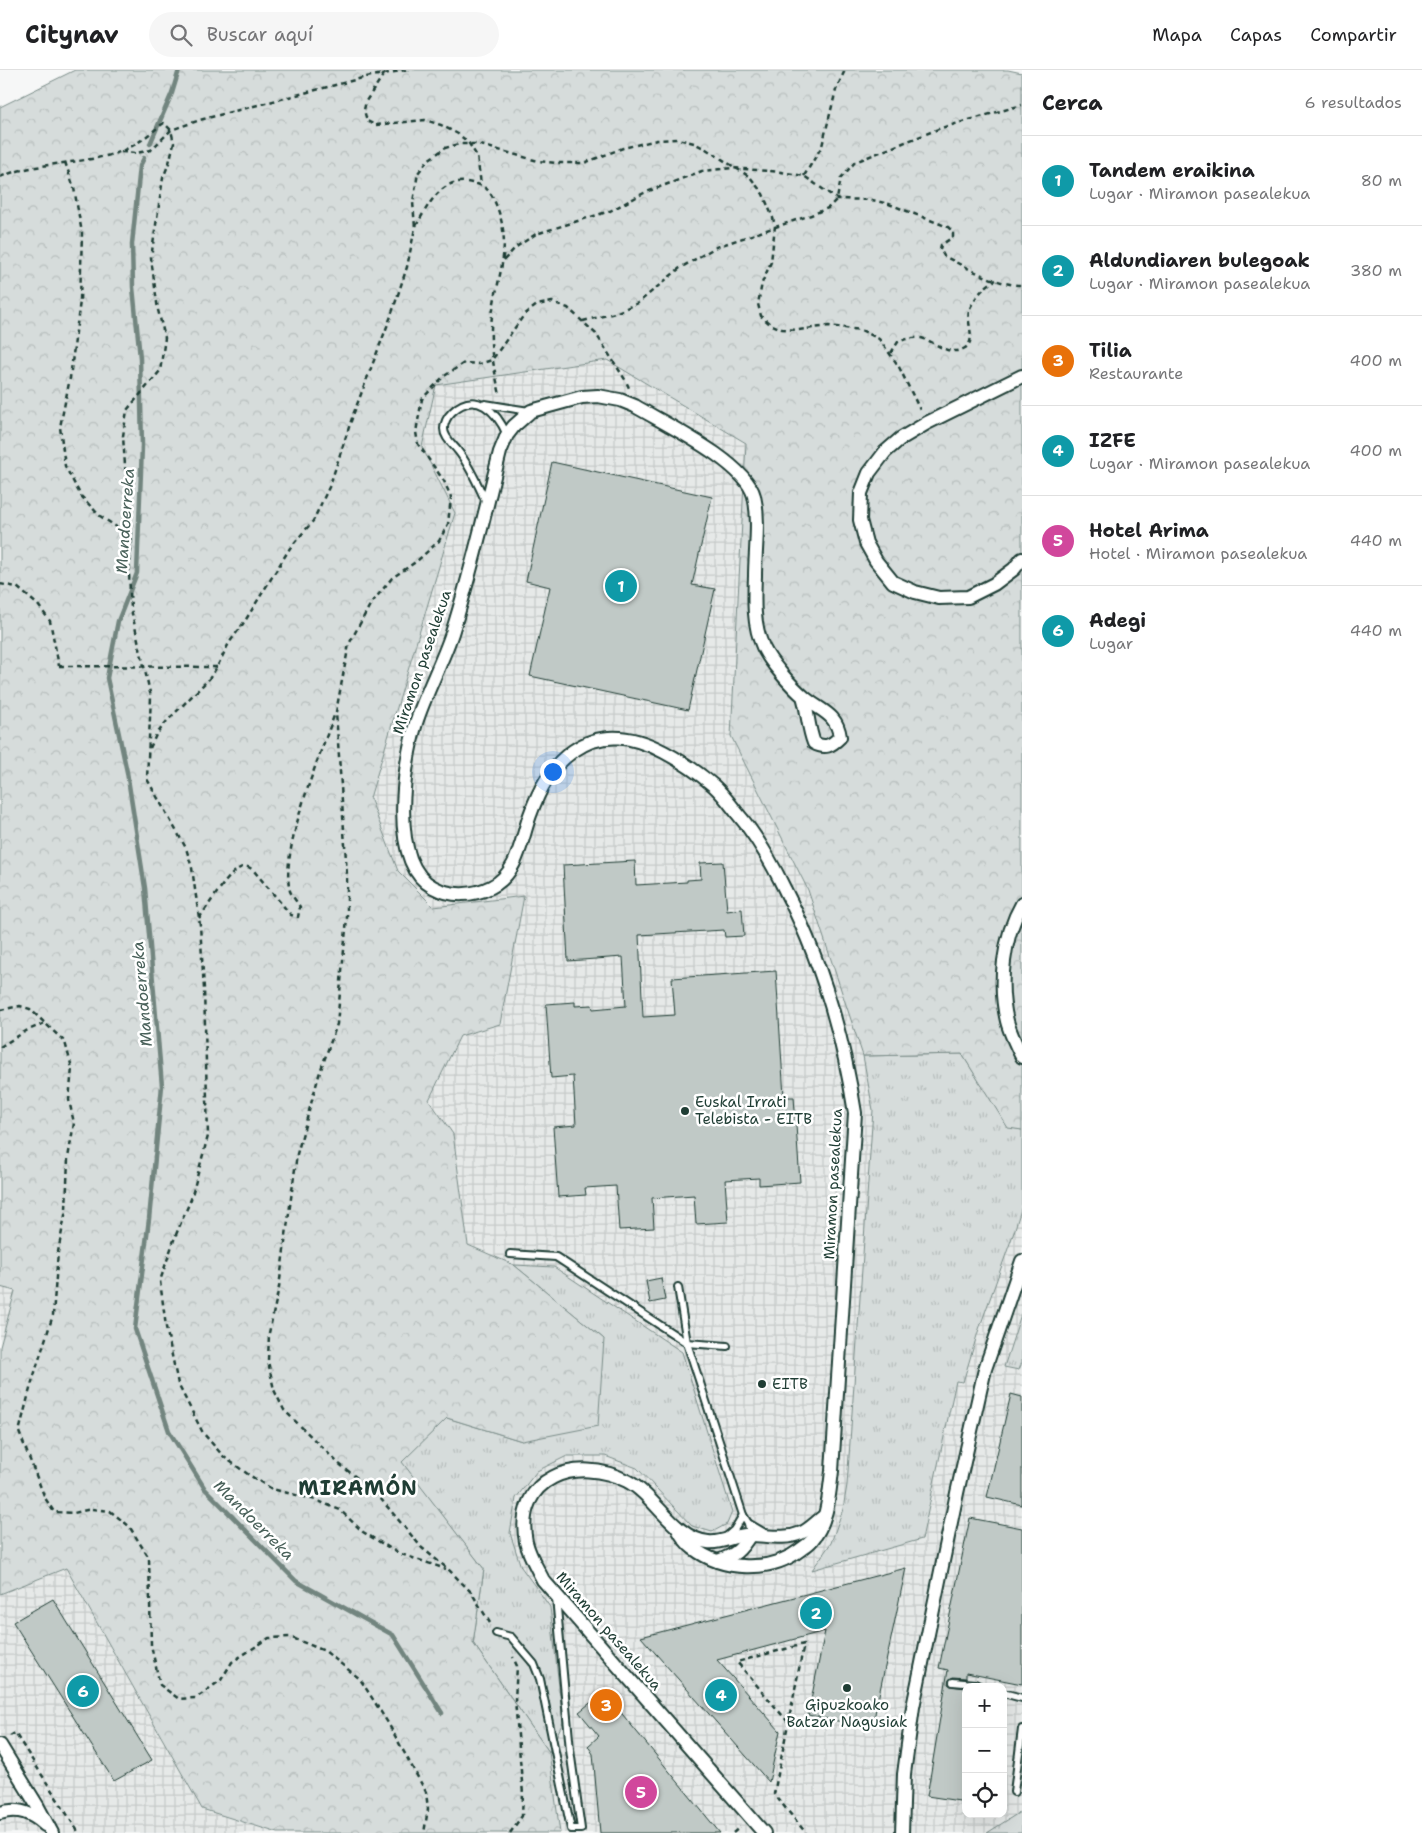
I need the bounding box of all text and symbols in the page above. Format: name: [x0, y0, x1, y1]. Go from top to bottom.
search box: [149, 12, 499, 57]
text: Citynav: [25, 19, 119, 51]
icon: search: [167, 21, 195, 49]
text: Buscar aquí: [207, 22, 313, 47]
text: Mapa: [1152, 23, 1202, 47]
text: Capas: [1230, 23, 1282, 47]
text: Compartir: [1310, 23, 1397, 47]
text: Cerca: [1042, 89, 1103, 117]
text: 6 resultados: [1304, 92, 1402, 113]
text: Tandem eraikina: [1089, 158, 1255, 183]
text: 1: [1054, 170, 1062, 191]
text: 80 m: [1361, 170, 1402, 191]
text: Lugar · Miramon pasealekua: [1089, 183, 1310, 204]
text: Aldundiaren bulegoak: [1089, 248, 1310, 273]
text: 2: [1052, 260, 1064, 281]
text: 380 m: [1350, 260, 1402, 281]
text: Lugar · Miramon pasealekua: [1089, 273, 1310, 294]
text: Tilia: [1089, 338, 1132, 363]
text: 3: [1052, 350, 1064, 371]
text: 400 m: [1349, 350, 1402, 371]
text: Restaurante: [1089, 363, 1183, 384]
text: IZFE: [1089, 428, 1136, 453]
text: 4: [1052, 440, 1064, 461]
text: 400 m: [1349, 440, 1402, 461]
text: Lugar · Miramon pasealekua: [1089, 453, 1310, 474]
water label: Mandoerreka: [111, 467, 139, 574]
text: Hotel Arima: [1089, 518, 1209, 543]
text: 5: [1053, 530, 1063, 551]
text: 440 m: [1350, 530, 1402, 551]
text: Hotel · Miramon pasealekua: [1089, 543, 1307, 564]
pin: 1: [605, 567, 637, 605]
street label: Miramon pasealekua: [388, 587, 456, 737]
text: Adegi: [1089, 608, 1146, 633]
text: 6: [1052, 620, 1064, 641]
text: 440 m: [1350, 620, 1402, 641]
text: Lugar: [1089, 633, 1133, 654]
your location: [540, 759, 566, 785]
water label: Mandoerreka: [127, 940, 157, 1048]
place label: Euskal Irrati Telebista - EITB: [695, 1092, 812, 1129]
marker: Euskal Irrati Telebista - EITB: [679, 1105, 691, 1117]
street label: Miramon pasealekua: [819, 1107, 847, 1260]
place label: EITB: [772, 1374, 808, 1394]
marker: EITB: [756, 1378, 768, 1390]
district label: MIRAMÓN: [298, 1473, 418, 1501]
water label: Mandoerreka: [209, 1475, 299, 1565]
street label: Miramon pasealekua: [552, 1567, 667, 1695]
pin: 2: [800, 1594, 832, 1632]
pin: 6: [67, 1672, 99, 1710]
pin: 4: [705, 1676, 737, 1714]
marker: Gipuzkoako Batzar Nagusiak: [841, 1682, 853, 1694]
map controls: [962, 1683, 1007, 1818]
button: +: [962, 1683, 1007, 1728]
pin: 3: [590, 1686, 622, 1724]
place label: Gipuzkoako Batzar Nagusiak: [786, 1695, 908, 1732]
button: −: [962, 1728, 1007, 1773]
pin: 5: [625, 1773, 657, 1811]
button: locate: [962, 1773, 1007, 1818]

